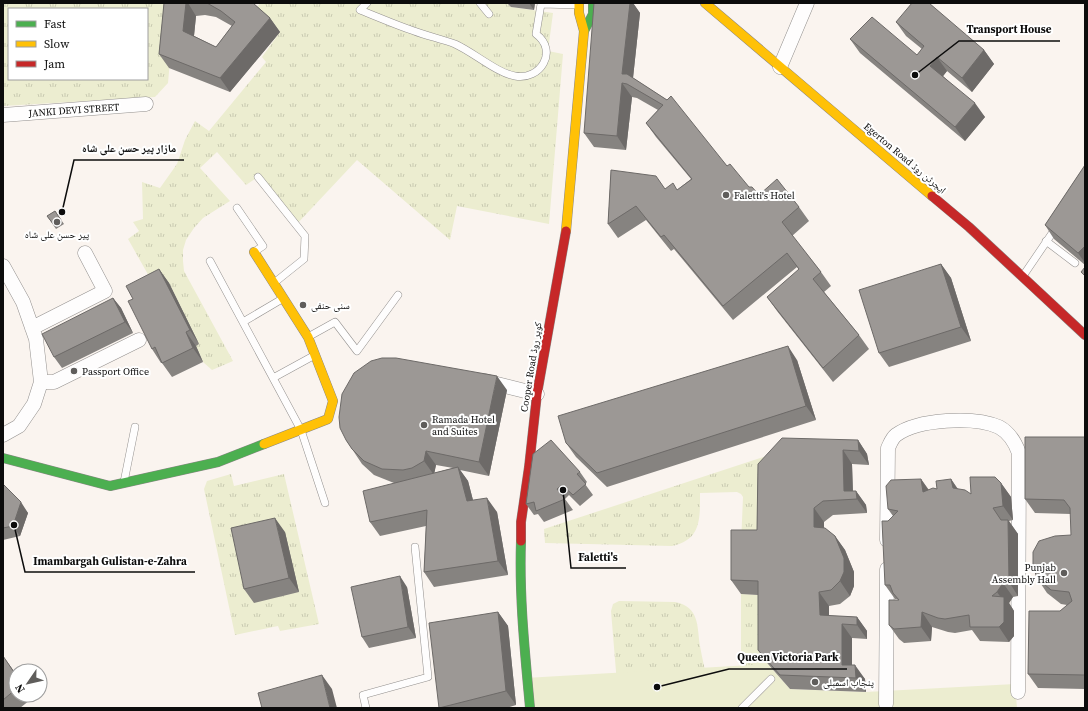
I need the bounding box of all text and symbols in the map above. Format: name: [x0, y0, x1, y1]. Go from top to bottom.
legend: [8, 8, 148, 80]
text: Fast: [44, 16, 66, 32]
callout: Transport House: [959, 18, 1060, 41]
text: Transport House: [966, 22, 1052, 37]
text: Slow: [44, 36, 70, 52]
text: Jam: [43, 56, 65, 72]
street label: JANKI DEVI STREET: [27, 100, 120, 120]
street label: Egerton Road ایجرٹن روڈ: [861, 120, 949, 196]
callout: مازار پیر حسن علی شاہ: [74, 137, 184, 160]
text: مازار پیر حسن علی شاہ: [82, 141, 176, 156]
place label: Faletti's Hotel: [734, 189, 795, 202]
marker: Faletti's Hotel: [721, 190, 731, 200]
marker: پیر حسن علی شاہ: [52, 217, 62, 227]
place label: پیر حسن علی شاہ: [25, 228, 89, 241]
place label: سنی حنفی: [311, 299, 350, 312]
marker: سنی حنفی: [298, 300, 308, 310]
street label: Cooper Road کوپر روڈ: [517, 321, 545, 413]
place label: Passport Office: [82, 365, 149, 378]
marker: Passport Office: [69, 366, 79, 376]
place label: Ramada Hotel and Suites: [432, 413, 495, 438]
marker: Ramada Hotel and Suites: [419, 420, 429, 430]
callout: Faletti's: [571, 545, 626, 568]
callout: Imambargah Gulistan-e-Zahra: [25, 549, 195, 572]
text: Faletti's: [578, 550, 618, 565]
text: Imambargah Gulistan-e-Zahra: [33, 554, 187, 569]
place label: Punjab Assembly Hall: [992, 561, 1056, 586]
marker: Punjab Assembly Hall: [1059, 568, 1069, 578]
callout: Queen Victoria Park: [729, 646, 847, 669]
text: Queen Victoria Park: [737, 650, 839, 665]
north arrow: [8, 663, 48, 703]
place label: پنجاب اسمبلی: [823, 676, 874, 689]
marker: پنجاب اسمبلی: [810, 677, 820, 687]
text: N: [12, 681, 29, 696]

